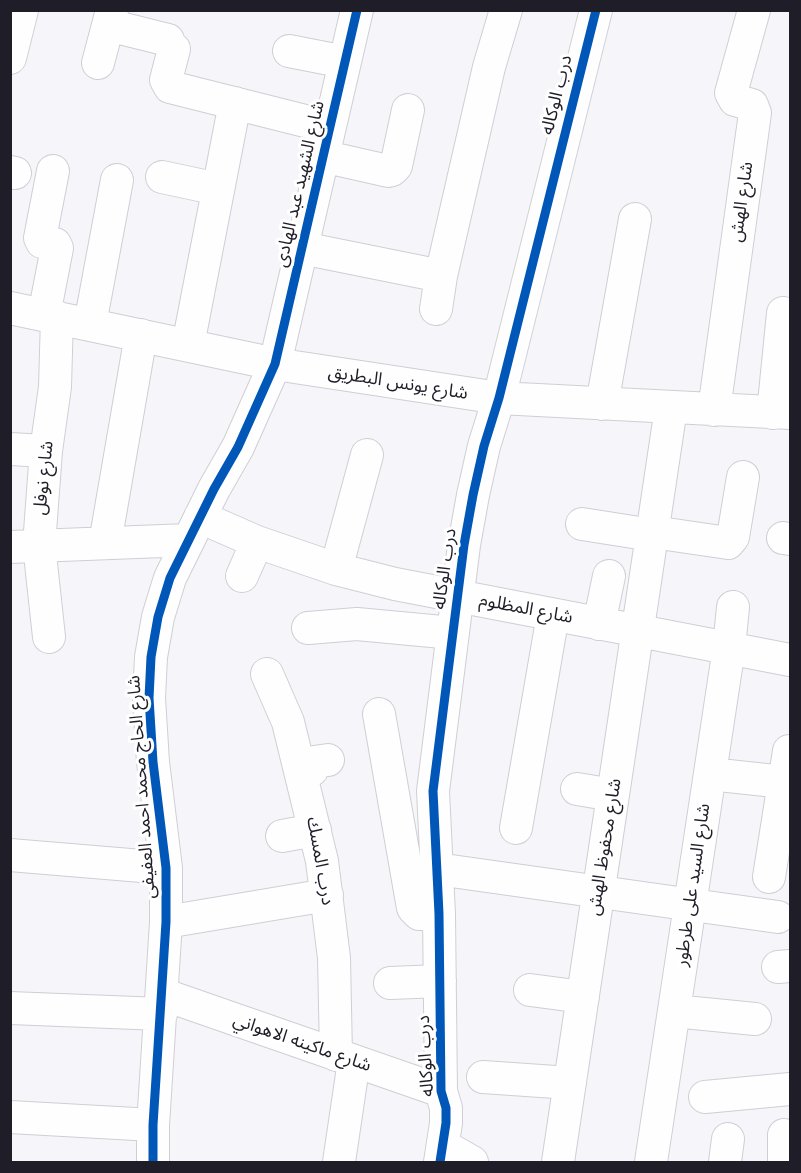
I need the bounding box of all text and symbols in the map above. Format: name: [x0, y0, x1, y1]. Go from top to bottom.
street label: درب الوكاله: [537, 53, 577, 137]
street label: شارع الشهيد عبد الهادى: [270, 99, 330, 269]
street label: شارع الهش: [726, 160, 758, 244]
street label: شارع يونس البطريق: [327, 361, 469, 405]
street label: شارع نوفل: [29, 440, 59, 516]
street label: درب الوكاله: [429, 527, 461, 611]
street label: شارع المظلوم: [477, 589, 575, 629]
street label: شارع الحاج محمد احمد العفيفى: [123, 674, 161, 900]
street label: شارع محفوظ الهش: [583, 777, 627, 917]
street label: شارع السيد على طرطور: [671, 802, 715, 968]
street label: درب المسك: [302, 815, 338, 907]
street label: شارع ماكينه الاهواني: [230, 1009, 374, 1077]
street label: درب الوكاله: [413, 1015, 439, 1097]

